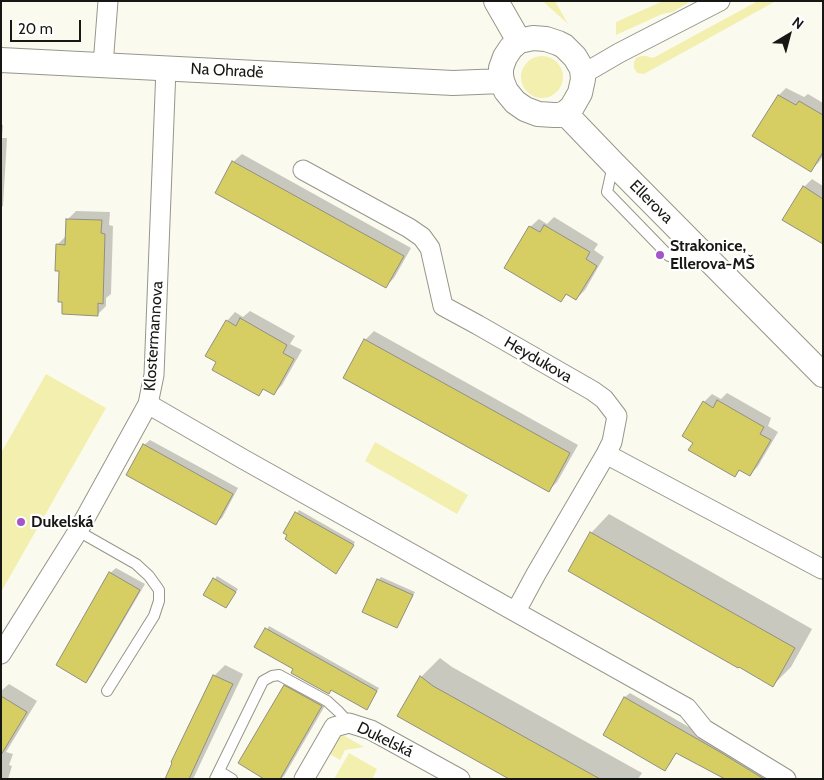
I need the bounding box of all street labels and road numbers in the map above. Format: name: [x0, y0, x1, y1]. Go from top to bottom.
street label: Na Ohradě: [190, 60, 264, 82]
street label: Ellerova: [625, 176, 677, 228]
street label: Klostermannova: [141, 280, 167, 392]
street label: Heydukova: [501, 333, 575, 387]
street label: Dukelská: [354, 718, 416, 762]

